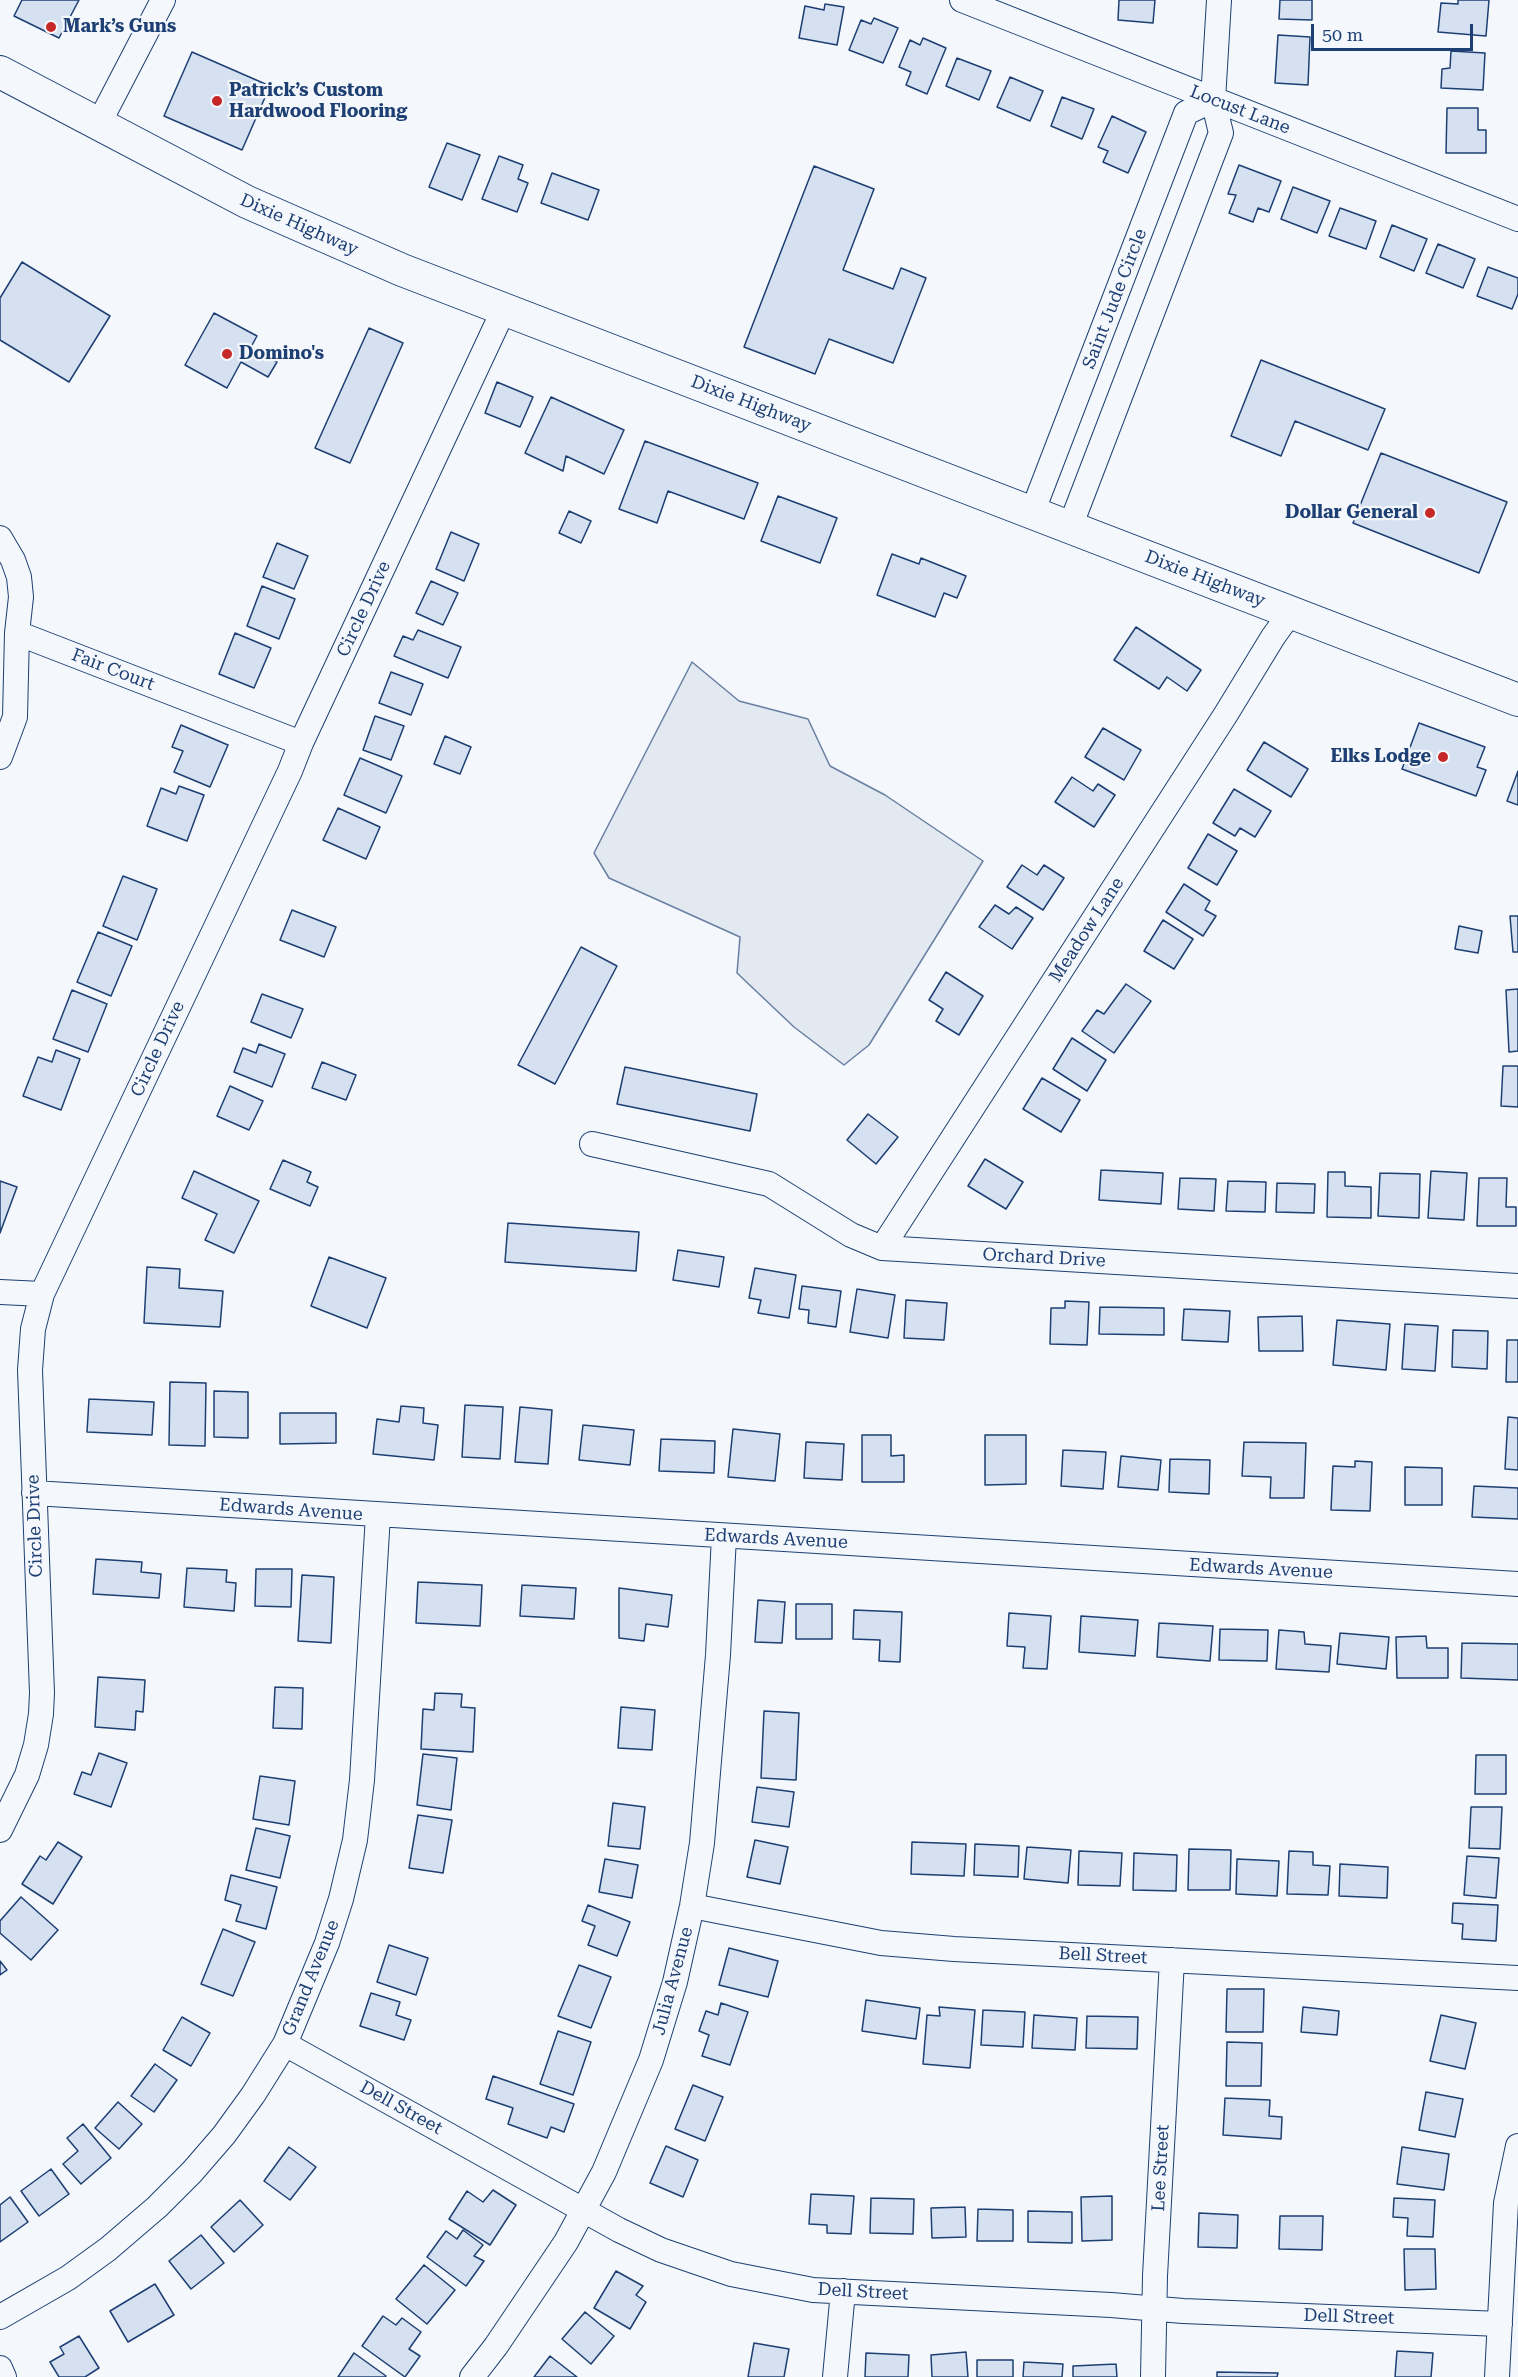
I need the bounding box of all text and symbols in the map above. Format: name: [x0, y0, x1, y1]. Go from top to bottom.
scale bar: [1314, 12, 1476, 50]
place label: Mark’s Guns: [63, 16, 176, 38]
marker: Mark’s Guns: [44, 20, 58, 34]
text: 50 m: [1322, 24, 1363, 45]
place label: Patrick’s Custom Hardwood Flooring: [229, 80, 407, 122]
street label: Locust Lane: [1187, 81, 1293, 139]
marker: Patrick’s Custom Hardwood Flooring: [210, 94, 224, 108]
street label: Dixie Highway: [236, 189, 362, 261]
street label: Saint Jude Circle: [1078, 226, 1152, 372]
place label: Domino's: [239, 343, 324, 365]
marker: Domino's: [220, 347, 234, 361]
street label: Dixie Highway: [688, 371, 814, 437]
place label: Dollar General: [1285, 502, 1418, 524]
marker: Dollar General: [1423, 506, 1437, 520]
street label: Dixie Highway: [1142, 546, 1268, 612]
street label: Circle Drive: [332, 558, 396, 660]
street label: Fair Court: [69, 644, 157, 696]
place label: Elks Lodge: [1330, 746, 1431, 768]
marker: Elks Lodge: [1436, 750, 1450, 764]
street label: Meadow Lane: [1045, 874, 1129, 986]
street label: Circle Drive: [126, 998, 190, 1100]
street label: Orchard Drive: [982, 1244, 1106, 1272]
street label: Circle Drive: [22, 1474, 48, 1578]
street label: Edwards Avenue: [218, 1494, 364, 1526]
street label: Edwards Avenue: [704, 1524, 848, 1554]
street label: Edwards Avenue: [1189, 1554, 1333, 1584]
street label: Grand Avenue: [278, 1917, 344, 2039]
street label: Julia Avenue: [648, 1924, 698, 2038]
street label: Bell Street: [1058, 1943, 1148, 1969]
street label: Dell Street: [356, 2076, 446, 2140]
street label: Lee Street: [1148, 2124, 1174, 2212]
street label: Dell Street: [817, 2279, 909, 2305]
street label: Dell Street: [1303, 2305, 1395, 2329]

